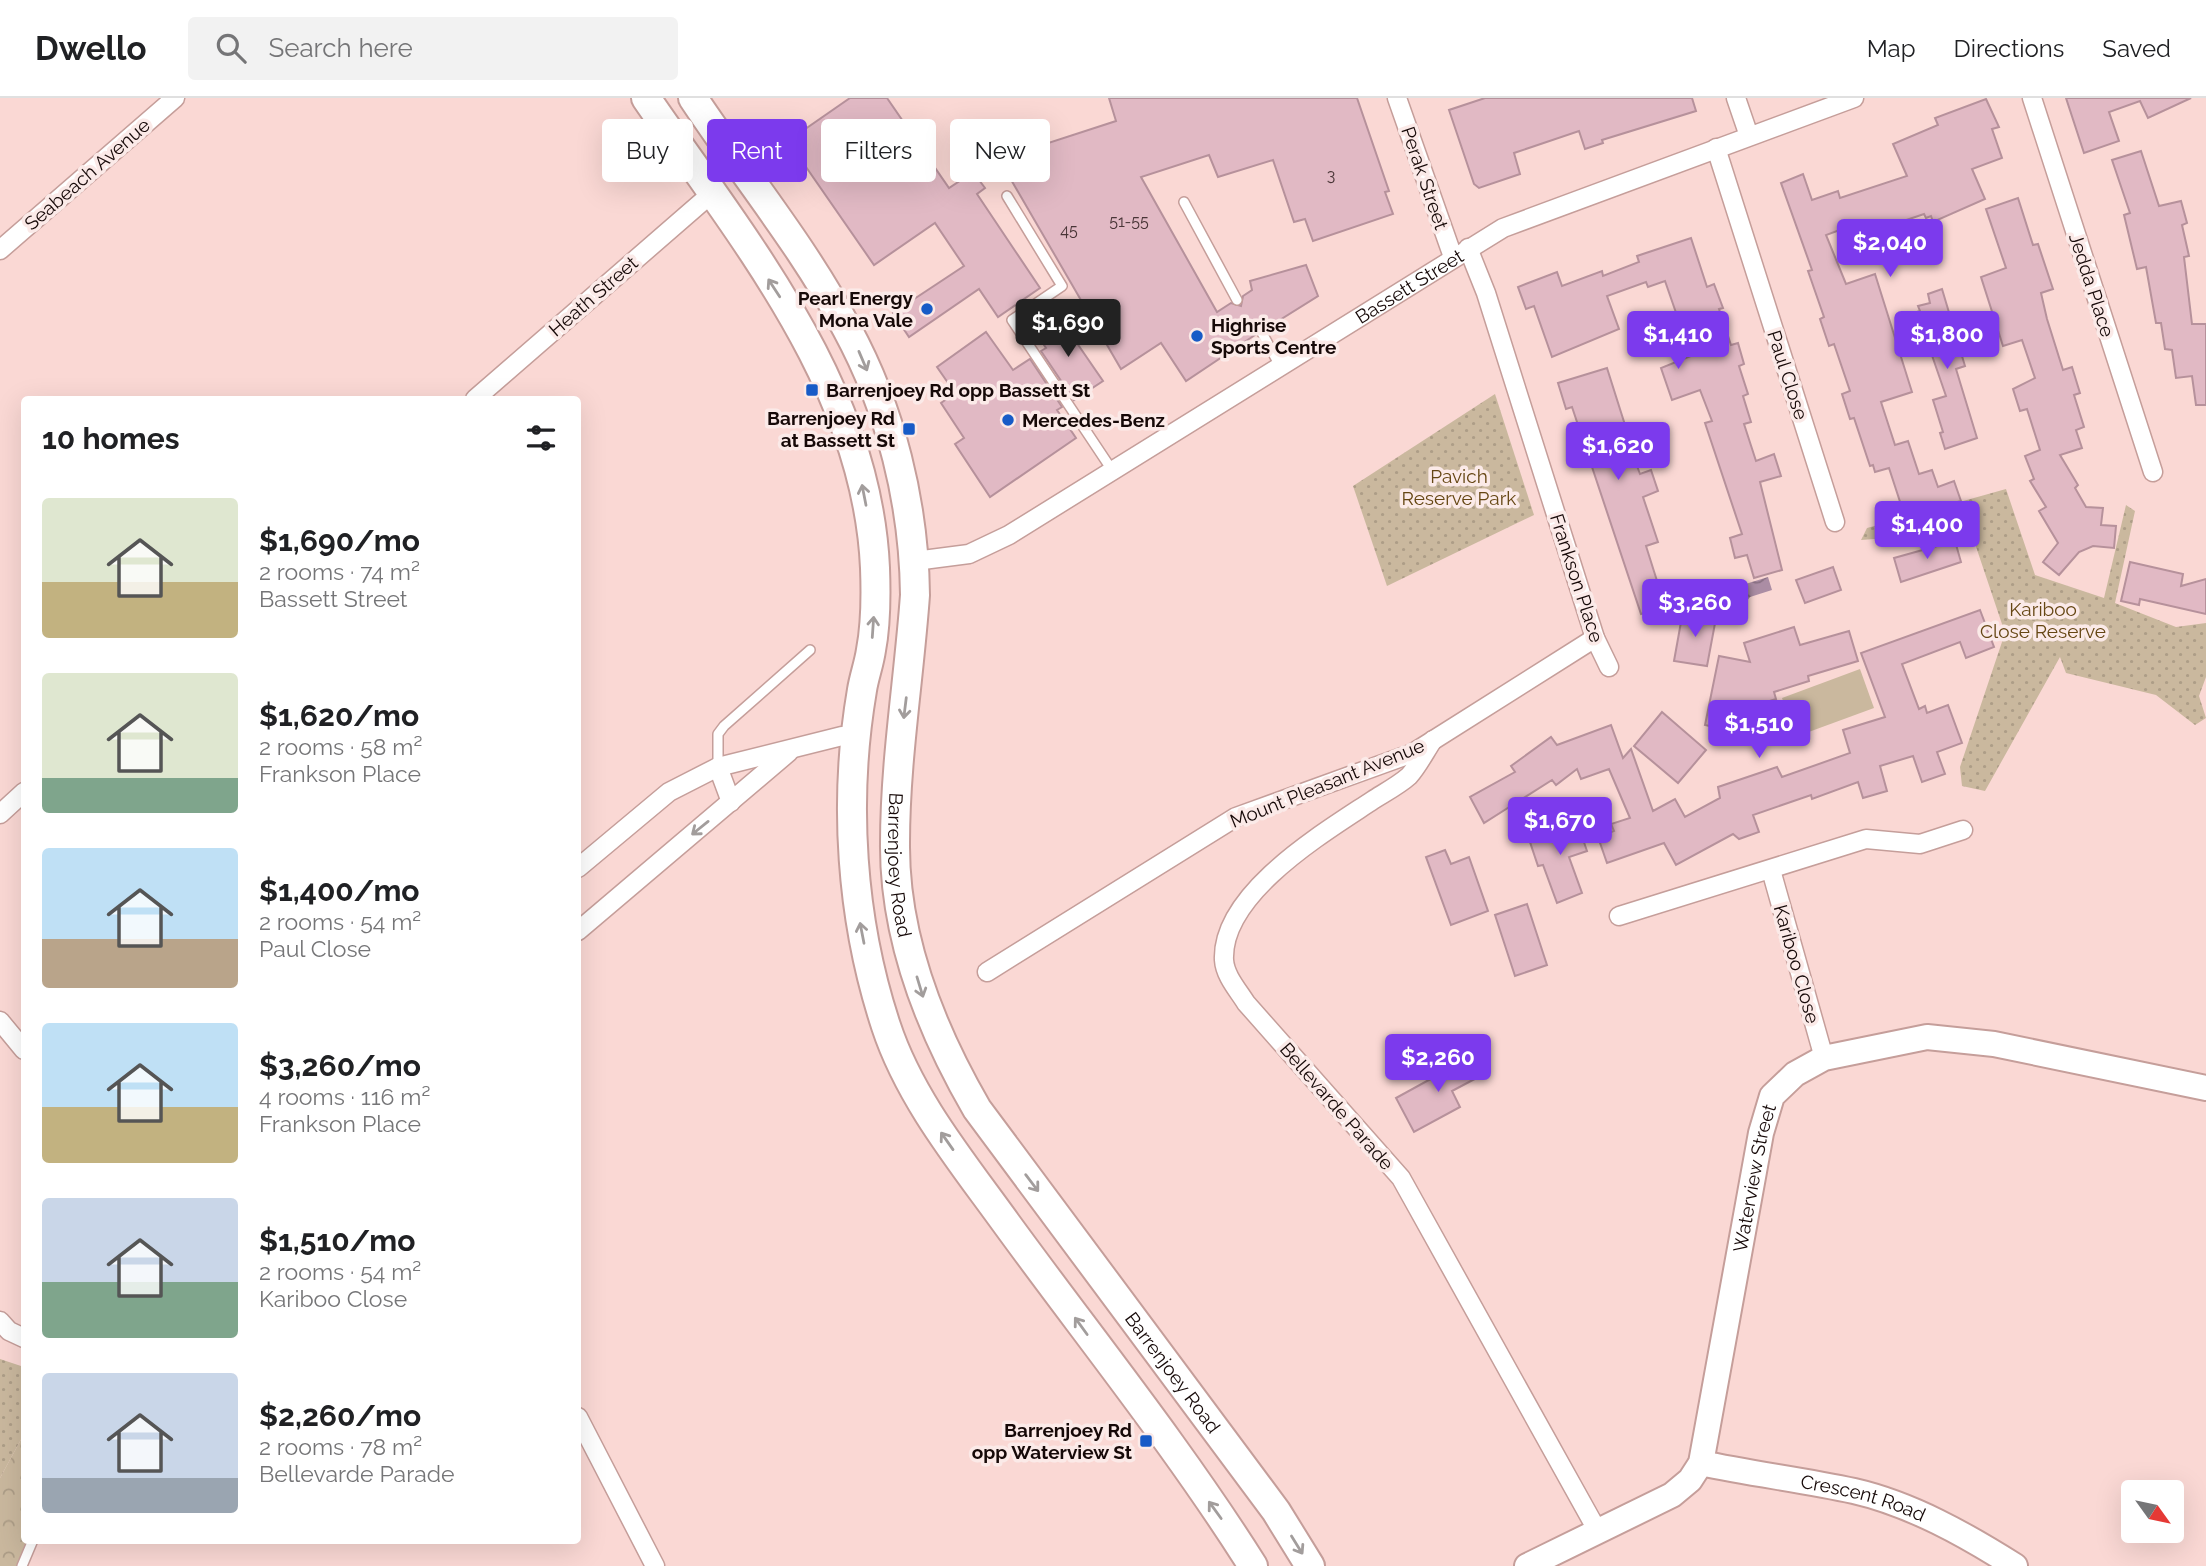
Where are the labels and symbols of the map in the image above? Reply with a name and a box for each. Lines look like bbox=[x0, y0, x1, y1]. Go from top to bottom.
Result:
street label: Seabeach Avenue bbox=[20, 114, 154, 234]
street label: Perak Street bbox=[1397, 124, 1453, 233]
house number: 3 bbox=[1327, 166, 1335, 185]
house number: 51-55 bbox=[1109, 212, 1149, 231]
pin: $2,040 bbox=[1833, 220, 1947, 279]
house number: 45 bbox=[1060, 221, 1078, 240]
street label: Jedda Place bbox=[2065, 230, 2119, 340]
street label: Bassett Street bbox=[1351, 244, 1468, 328]
street label: Heath Street bbox=[544, 251, 642, 340]
one-way arrow bbox=[767, 278, 781, 298]
place label: Pearl Energy Mona Vale bbox=[798, 287, 914, 331]
pin: $1,690 bbox=[1011, 300, 1125, 359]
marker: Pearl Energy Mona Vale bbox=[919, 301, 935, 317]
pin: $1,410 bbox=[1621, 312, 1735, 371]
pin: $1,800 bbox=[1890, 312, 2004, 371]
place label: Highrise Sports Centre bbox=[1211, 314, 1336, 358]
marker: Highrise Sports Centre bbox=[1189, 328, 1205, 344]
street label: Paul Close bbox=[1763, 328, 1813, 422]
one-way arrow bbox=[857, 350, 870, 371]
place label: Barrenjoey Rd opp Bassett St bbox=[826, 379, 1091, 401]
marker: Barrenjoey Rd opp Bassett St bbox=[804, 382, 820, 398]
place label: Barrenjoey Rd at Bassett St bbox=[767, 407, 896, 451]
place label: Mercedes-Benz bbox=[1022, 409, 1165, 431]
marker: Mercedes-Benz bbox=[1000, 412, 1016, 428]
marker: Barrenjoey Rd at Bassett St bbox=[901, 421, 917, 437]
pin: $1,620 bbox=[1561, 422, 1675, 482]
park label: Pavich Reserve Park bbox=[1402, 465, 1516, 509]
one-way arrow bbox=[857, 484, 871, 507]
pin: $1,400 bbox=[1870, 502, 1984, 561]
street label: Frankson Place bbox=[1546, 511, 1608, 645]
pin: $3,260 bbox=[1638, 580, 1752, 639]
park label: Kariboo Close Reserve bbox=[1980, 598, 2106, 642]
one-way arrow bbox=[867, 616, 880, 639]
one-way arrow bbox=[899, 696, 912, 719]
pin: $1,510 bbox=[1702, 700, 1816, 760]
street label: Mount Pleasant Avenue bbox=[1227, 734, 1427, 832]
street label: Barrenjoey Road bbox=[884, 792, 916, 939]
pin: $1,670 bbox=[1503, 798, 1617, 857]
one-way arrow bbox=[691, 820, 709, 835]
street label: Kariboo Close bbox=[1770, 902, 1824, 1026]
one-way arrow bbox=[854, 922, 868, 945]
one-way arrow bbox=[915, 976, 928, 998]
pin: $2,260 bbox=[1381, 1034, 1495, 1094]
street label: Bellevarde Parade bbox=[1276, 1038, 1398, 1174]
street label: Waterview Street bbox=[1729, 1101, 1780, 1254]
one-way arrow bbox=[940, 1132, 954, 1152]
one-way arrow bbox=[1025, 1173, 1040, 1192]
street label: Barrenjoey Road bbox=[1121, 1308, 1225, 1437]
one-way arrow bbox=[1073, 1317, 1088, 1336]
place label: Barrenjoey Rd opp Waterview St bbox=[972, 1419, 1133, 1463]
marker: Barrenjoey Rd opp Waterview St bbox=[1138, 1433, 1154, 1449]
street label: Crescent Road bbox=[1799, 1470, 1929, 1526]
north arrow bbox=[2121, 1480, 2184, 1544]
one-way arrow bbox=[1208, 1500, 1223, 1519]
one-way arrow bbox=[1290, 1534, 1304, 1554]

